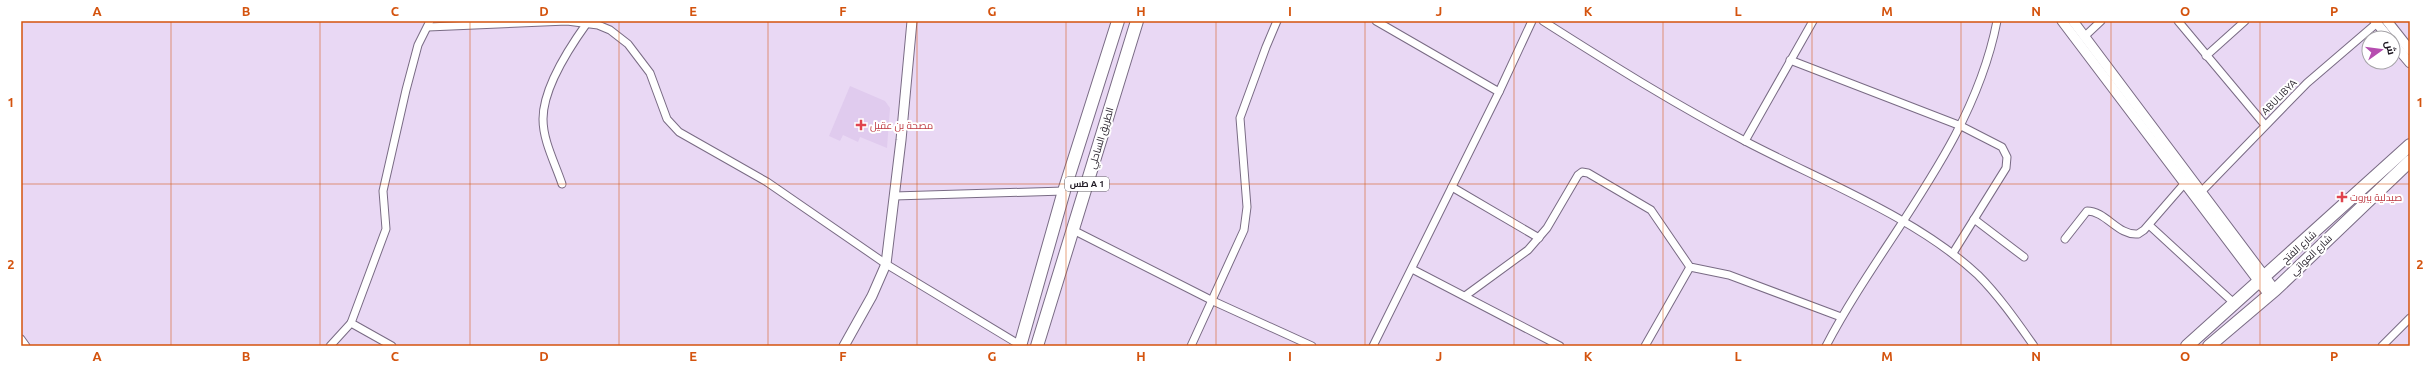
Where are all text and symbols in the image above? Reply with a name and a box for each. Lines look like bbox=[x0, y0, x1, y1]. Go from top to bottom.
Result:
text: A bbox=[92, 4, 102, 18]
text: B bbox=[242, 4, 251, 18]
text: C bbox=[391, 4, 400, 18]
text: D bbox=[539, 4, 549, 18]
text: E bbox=[689, 4, 697, 18]
text: F bbox=[839, 4, 847, 18]
text: G bbox=[988, 4, 997, 18]
text: H bbox=[1136, 4, 1146, 18]
text: I bbox=[1288, 4, 1292, 18]
text: J bbox=[1436, 4, 1442, 18]
text: K bbox=[1584, 4, 1593, 18]
text: L bbox=[1734, 4, 1742, 18]
text: M bbox=[1881, 4, 1893, 18]
text: N bbox=[2031, 4, 2041, 18]
text: O bbox=[2180, 4, 2190, 18]
text: P bbox=[2330, 4, 2338, 18]
north arrow bbox=[2361, 30, 2401, 70]
text: ش bbox=[2382, 39, 2398, 56]
street label: ABULIBYA bbox=[2259, 77, 2299, 117]
text: 1 bbox=[7, 95, 15, 109]
text: 1 bbox=[2416, 95, 2424, 109]
street label: الطريق الساحلي bbox=[1086, 106, 1117, 171]
marker: مصحة بن عقيل bbox=[855, 119, 867, 131]
place label: مصحة بن عقيل bbox=[870, 120, 933, 132]
road number: طس A 1 bbox=[1065, 177, 1109, 191]
marker: صيدلية بيروت bbox=[2337, 192, 2347, 202]
place label: صيدلية بيروت bbox=[2350, 192, 2402, 203]
street label: شارع الفتح bbox=[2279, 229, 2319, 266]
street label: شارع العواتي bbox=[2288, 232, 2335, 279]
text: 2 bbox=[7, 257, 15, 271]
text: 2 bbox=[2416, 257, 2424, 271]
text: A bbox=[92, 349, 102, 363]
text: B bbox=[242, 349, 251, 363]
text: C bbox=[391, 349, 400, 363]
text: D bbox=[539, 349, 549, 363]
text: E bbox=[689, 349, 697, 363]
text: F bbox=[839, 349, 847, 363]
text: G bbox=[988, 349, 997, 363]
text: H bbox=[1136, 349, 1146, 363]
text: I bbox=[1288, 349, 1292, 363]
text: J bbox=[1436, 349, 1442, 363]
text: K bbox=[1584, 349, 1593, 363]
text: L bbox=[1734, 349, 1742, 363]
text: M bbox=[1881, 349, 1893, 363]
text: N bbox=[2031, 349, 2041, 363]
text: O bbox=[2180, 349, 2190, 363]
text: P bbox=[2330, 349, 2338, 363]

